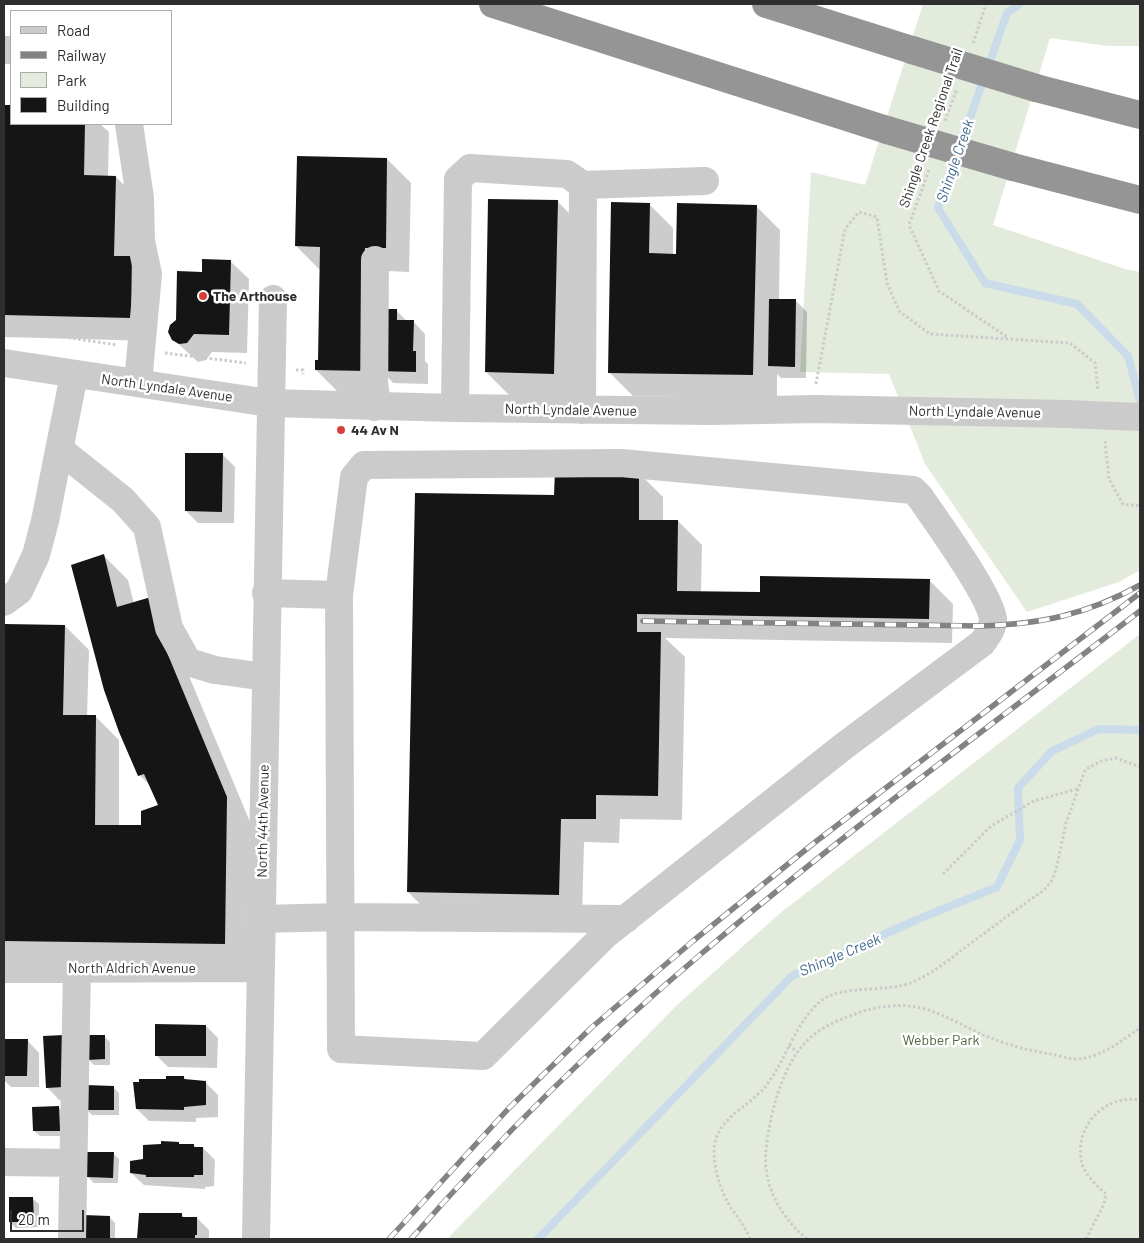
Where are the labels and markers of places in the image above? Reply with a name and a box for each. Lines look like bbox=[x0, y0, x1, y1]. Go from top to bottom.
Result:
place label: The Arthouse bbox=[213, 288, 297, 304]
marker: The Arthouse bbox=[197, 290, 209, 302]
place label: 44 Av N bbox=[351, 422, 399, 438]
marker: 44 Av N bbox=[335, 424, 347, 436]

